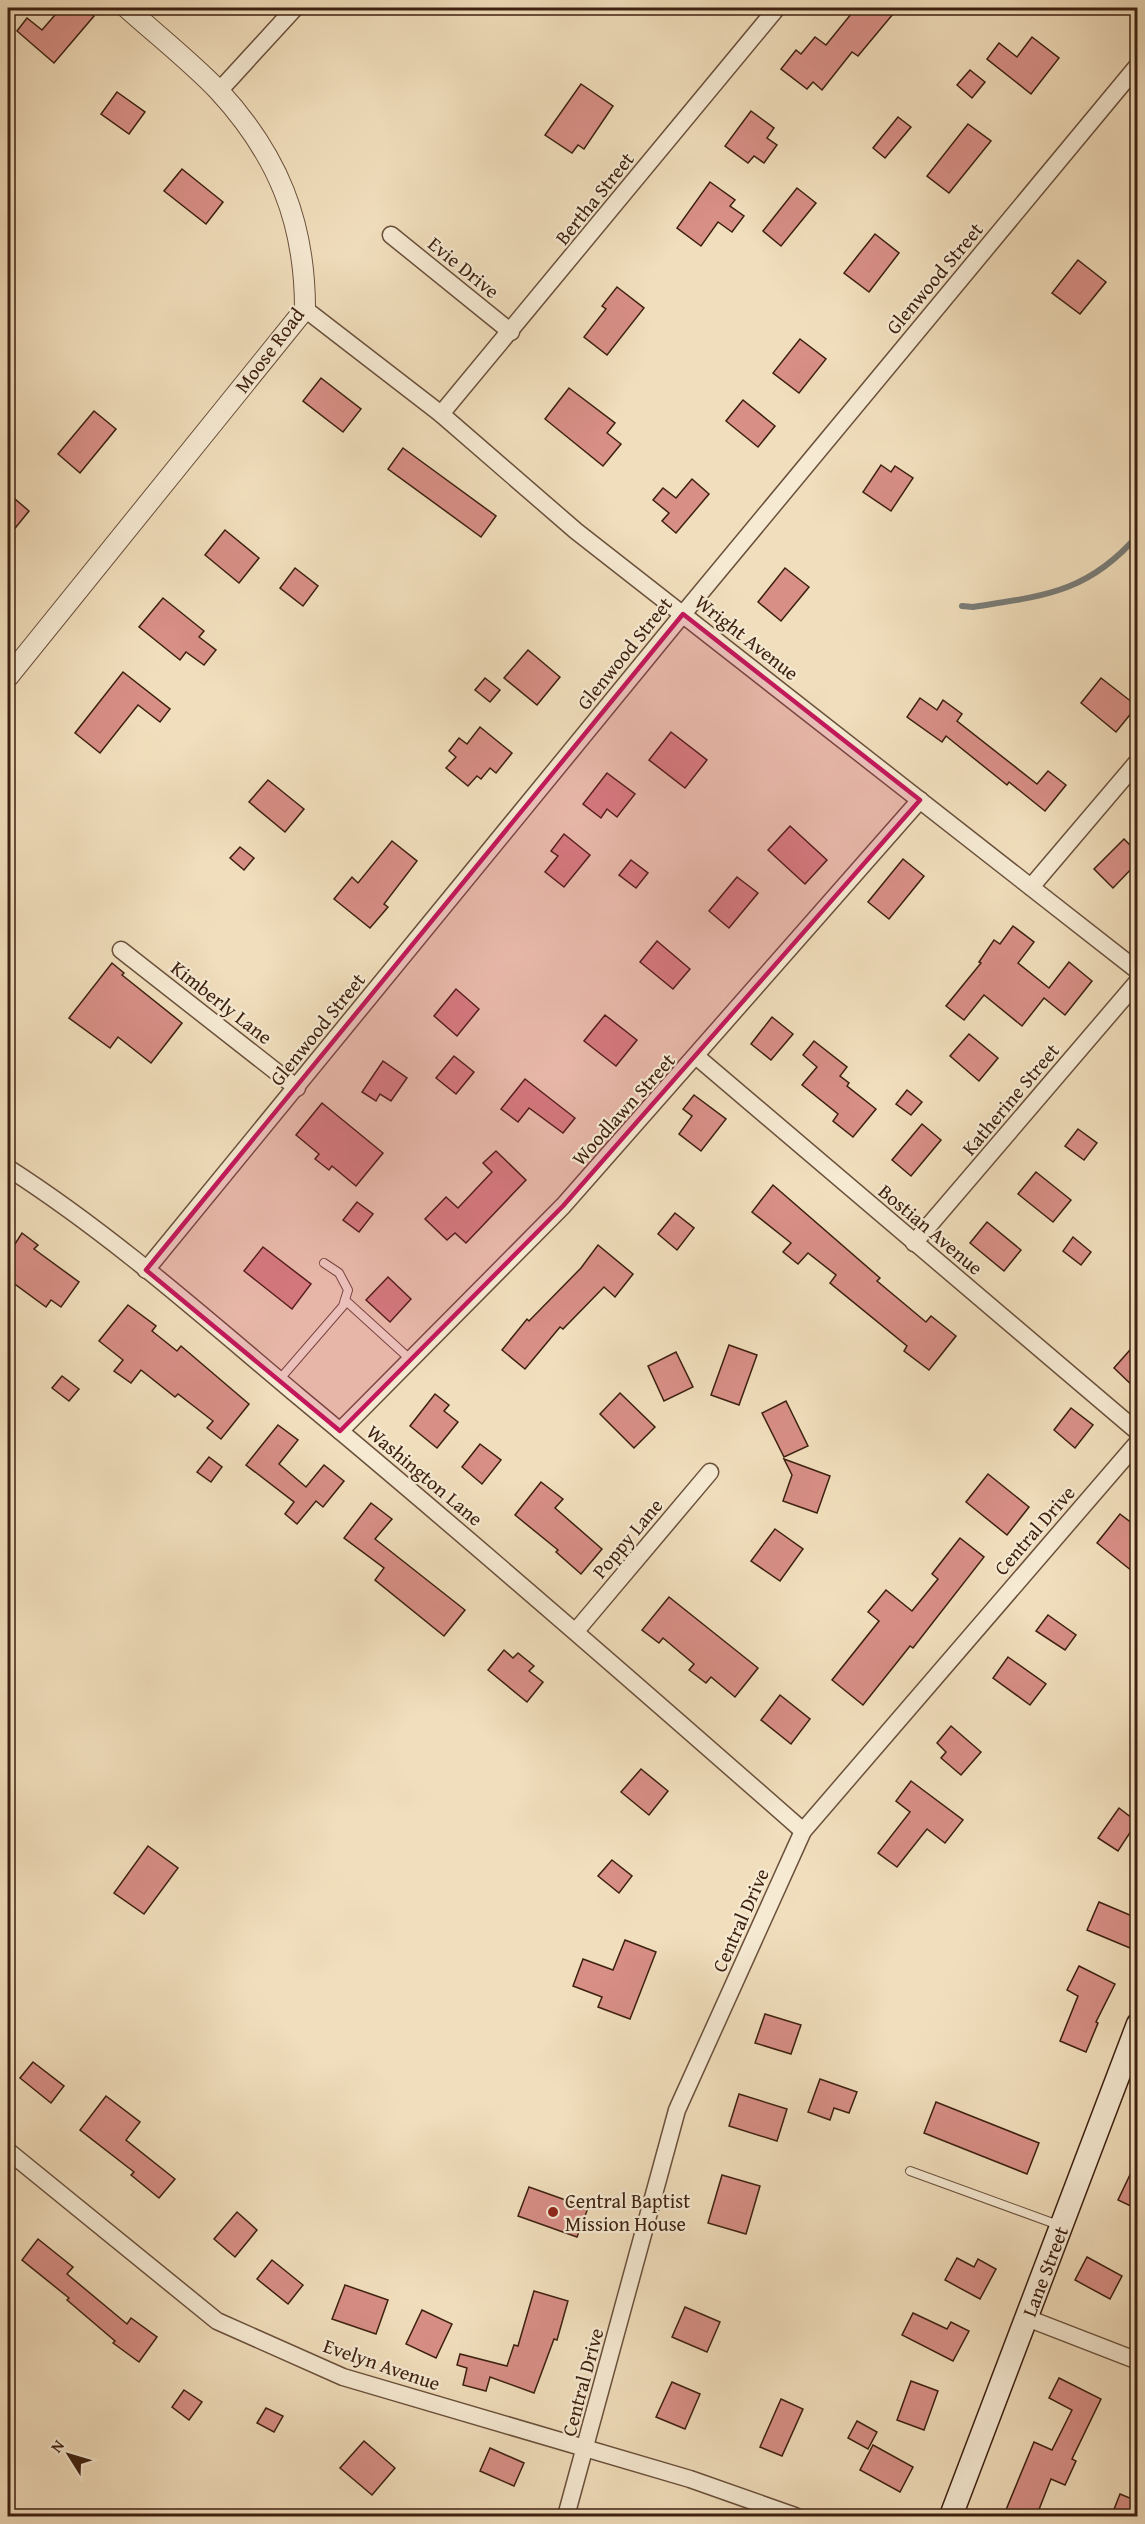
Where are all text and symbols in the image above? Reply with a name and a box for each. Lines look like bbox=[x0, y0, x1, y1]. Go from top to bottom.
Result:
street label: Bertha Street bbox=[548, 145, 640, 251]
street label: Glenwood Street bbox=[879, 216, 989, 340]
street label: Evie Drive bbox=[422, 229, 506, 305]
street label: Moose Road bbox=[227, 301, 311, 399]
street label: Wright Avenue bbox=[689, 587, 805, 687]
street label: Glenwood Street bbox=[569, 590, 679, 716]
street label: Kimberly Lane bbox=[165, 953, 279, 1051]
street label: Glenwood Street bbox=[262, 966, 372, 1092]
street label: Katherine Street bbox=[954, 1037, 1066, 1161]
street label: Woodlawn Street bbox=[565, 1046, 681, 1172]
street label: Bostian Avenue bbox=[872, 1177, 990, 1281]
street label: Washington Lane bbox=[360, 1417, 490, 1533]
street label: Central Drive bbox=[987, 1479, 1081, 1581]
street label: Poppy Lane bbox=[585, 1492, 669, 1584]
street label: Central Drive bbox=[704, 1863, 776, 1977]
place label: Central Baptist Mission House bbox=[565, 2186, 690, 2238]
marker: Central Baptist Mission House bbox=[546, 2205, 560, 2219]
street label: Lane Street bbox=[1014, 2222, 1074, 2321]
street label: Central Drive bbox=[554, 2325, 610, 2439]
street label: Evelyn Avenue bbox=[320, 2330, 444, 2398]
north arrow bbox=[39, 2425, 99, 2485]
text: N bbox=[44, 2434, 70, 2457]

